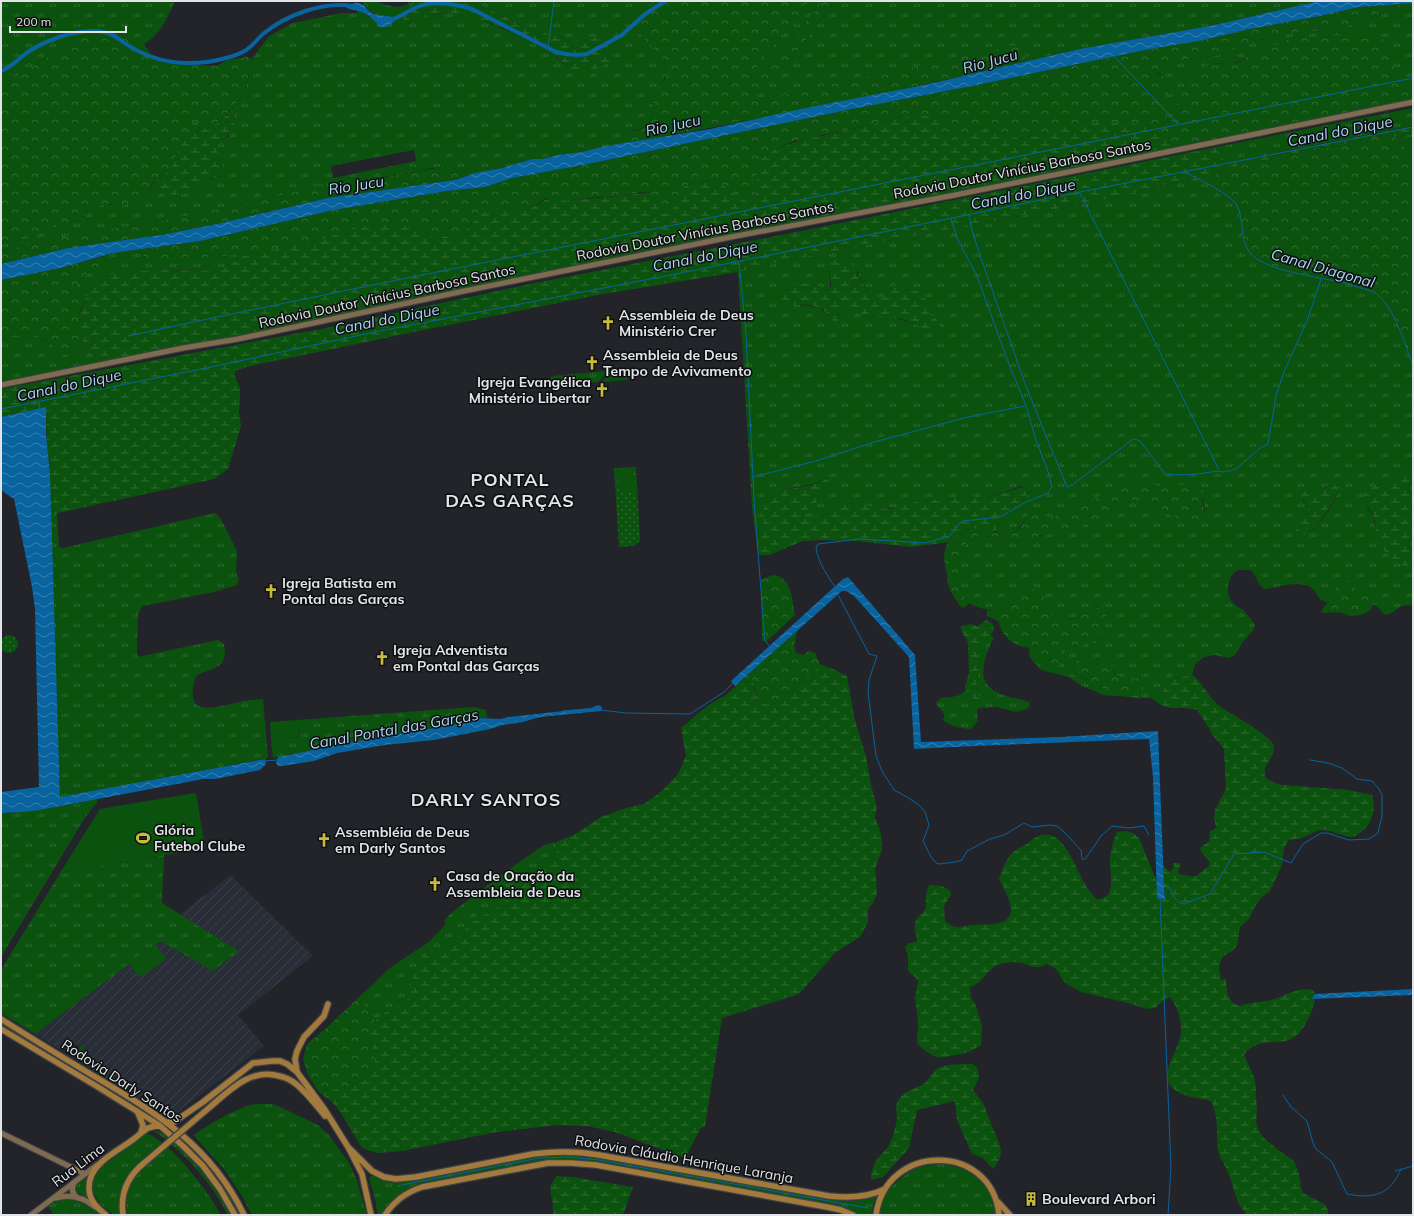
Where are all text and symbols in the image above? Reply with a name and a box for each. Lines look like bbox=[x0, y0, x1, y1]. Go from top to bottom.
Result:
scale bar bbox=[10, 8, 126, 34]
text: 200 m bbox=[16, 14, 51, 29]
water label: Rio Jucu bbox=[960, 44, 1020, 77]
water label: Rio Jucu bbox=[644, 110, 703, 140]
water label: Canal do Dique bbox=[1286, 112, 1394, 150]
street label: Rodovia Doutor Vinícius Barbosa Santos bbox=[892, 135, 1152, 203]
water label: Rio Jucu bbox=[327, 171, 386, 199]
water label: Canal do Dique bbox=[969, 175, 1077, 213]
street label: Rodovia Doutor Vinícius Barbosa Santos bbox=[575, 197, 835, 265]
water label: Canal do Dique bbox=[651, 237, 759, 275]
water label: Canal Diagonal bbox=[1269, 244, 1377, 292]
street label: Rodovia Doutor Vinícius Barbosa Santos bbox=[257, 260, 517, 332]
water label: Canal do Dique bbox=[333, 300, 441, 338]
place label: Assembleia de Deus Ministério Crer bbox=[619, 306, 754, 340]
church icon: Assembleia de Deus Ministério Crer bbox=[600, 315, 616, 331]
place label: Assembleia de Deus Tempo de Avivamento bbox=[603, 346, 752, 380]
church icon: Assembleia de Deus Tempo de Avivamento bbox=[584, 355, 600, 371]
water label: Canal do Dique bbox=[15, 365, 123, 405]
place label: Igreja Evangélica Ministério Libertar bbox=[469, 373, 591, 407]
church icon: Igreja Evangélica Ministério Libertar bbox=[594, 382, 610, 398]
district label: PONTAL DAS GARÇAS bbox=[445, 468, 575, 512]
place label: Igreja Batista em Pontal das Garças bbox=[282, 574, 405, 608]
church icon: Igreja Batista em Pontal das Garças bbox=[263, 583, 279, 599]
place label: Igreja Adventista em Pontal das Garças bbox=[393, 641, 540, 675]
church icon: Igreja Adventista em Pontal das Garças bbox=[374, 650, 390, 666]
water label: Canal Pontal das Garças bbox=[308, 705, 480, 753]
district label: DARLY SANTOS bbox=[411, 788, 561, 811]
place label: Glória Futebol Clube bbox=[154, 821, 246, 855]
place label: Assembléia de Deus em Darly Santos bbox=[335, 823, 470, 857]
sports icon: Glória Futebol Clube bbox=[135, 830, 151, 846]
church icon: Assembléia de Deus em Darly Santos bbox=[316, 832, 332, 848]
place label: Casa de Oração da Assembleia de Deus bbox=[446, 867, 581, 901]
church icon: Casa de Oração da Assembleia de Deus bbox=[427, 876, 443, 892]
street label: Rodovia Darly Santos bbox=[58, 1035, 186, 1127]
street label: Rodovia Cláudio Henrique Laranja bbox=[573, 1131, 795, 1187]
street label: Rua Lima bbox=[48, 1139, 108, 1191]
place label: Boulevard Arbori bbox=[1042, 1190, 1156, 1208]
building icon: Boulevard Arbori bbox=[1023, 1191, 1039, 1207]

